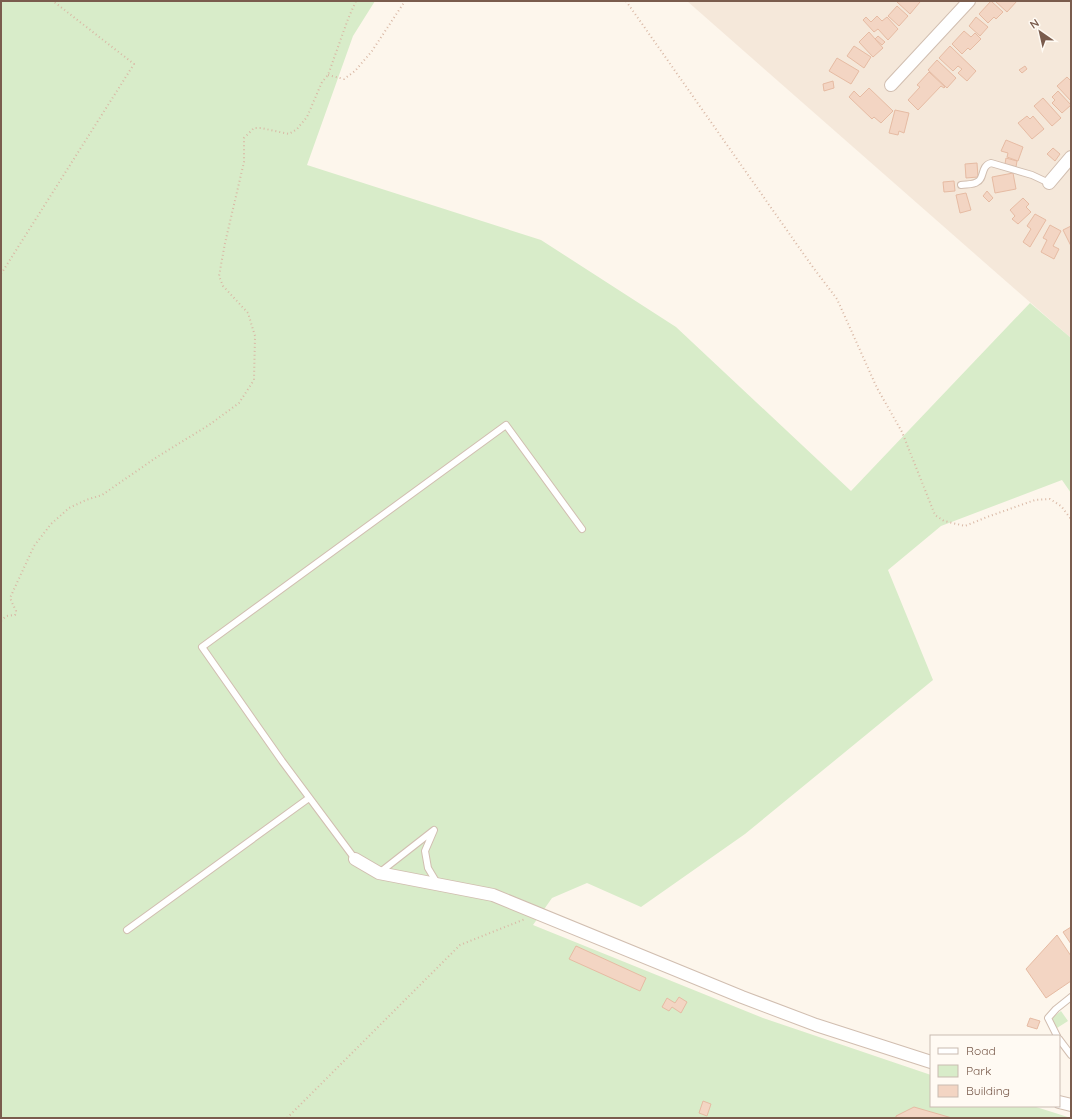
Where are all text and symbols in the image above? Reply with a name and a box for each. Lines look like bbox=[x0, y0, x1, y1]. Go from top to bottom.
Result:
north arrow bbox=[1020, 12, 1060, 52]
text: N bbox=[1027, 16, 1042, 32]
legend bbox=[930, 1035, 1060, 1107]
text: Road bbox=[966, 1043, 996, 1058]
text: Park bbox=[966, 1063, 991, 1078]
text: Building bbox=[966, 1083, 1010, 1098]

